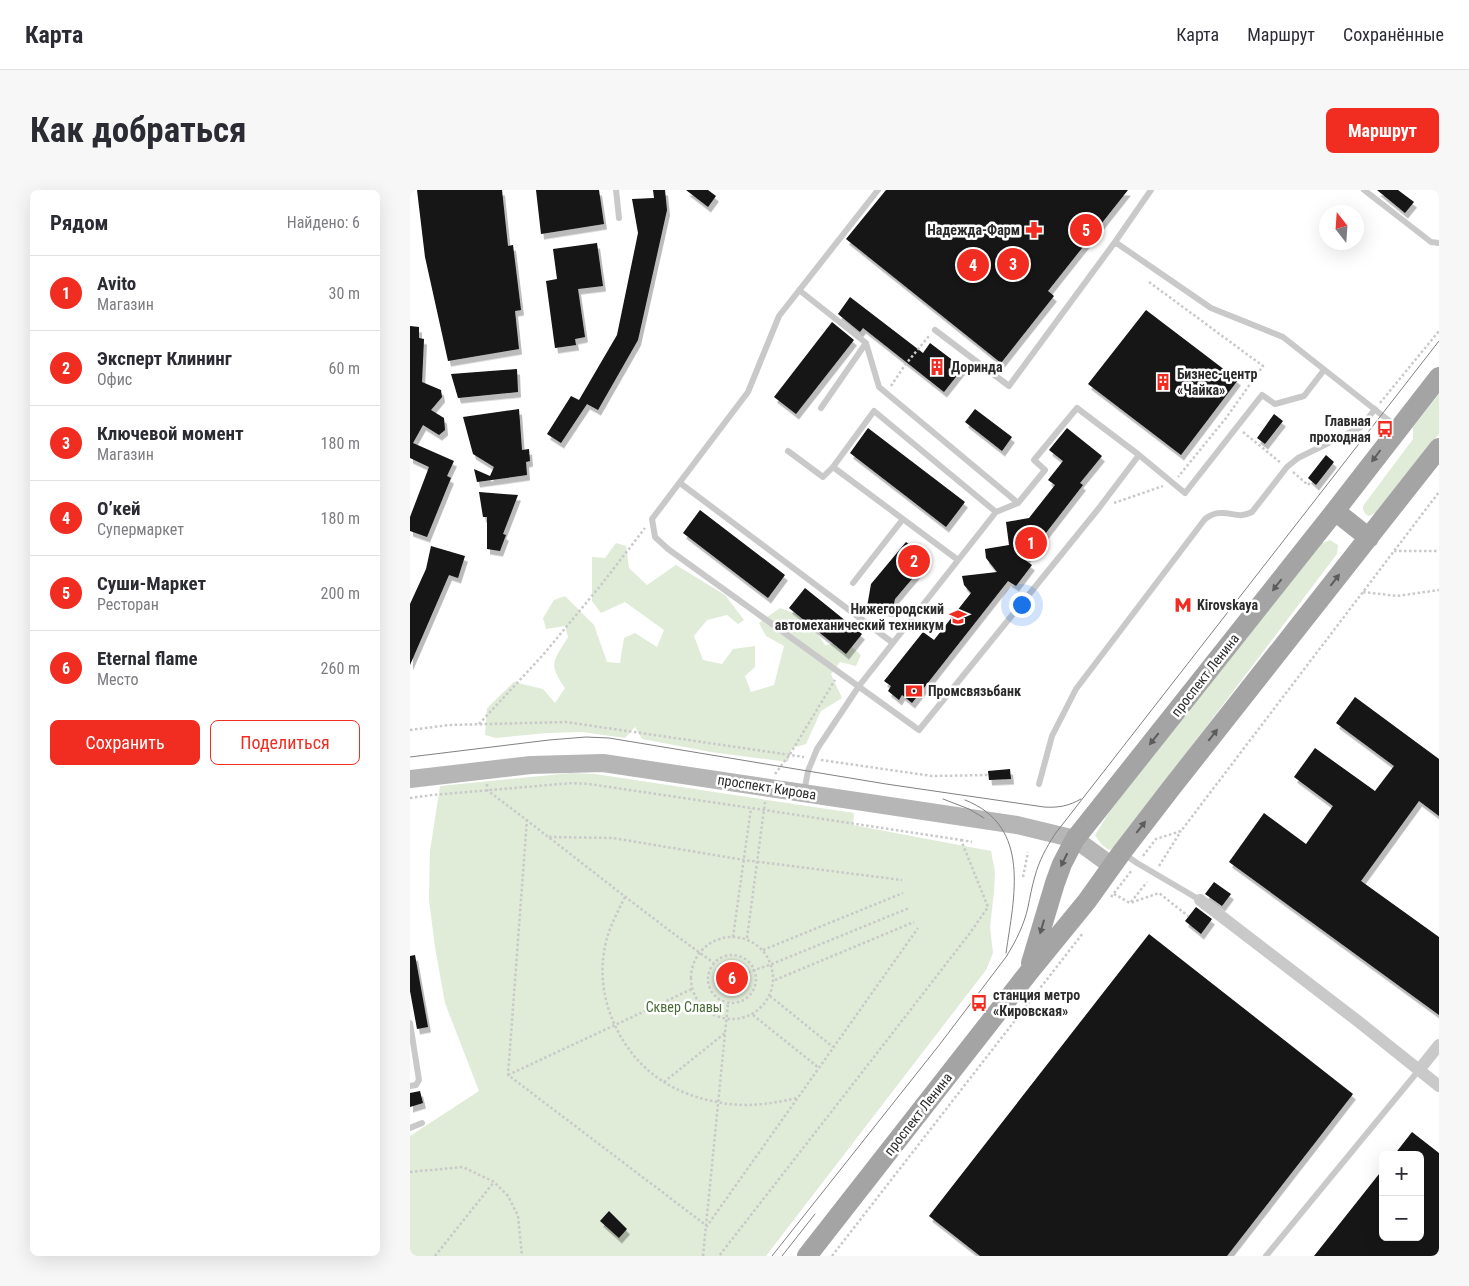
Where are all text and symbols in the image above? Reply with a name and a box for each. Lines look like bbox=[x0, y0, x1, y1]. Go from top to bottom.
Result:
text: Карта bbox=[25, 21, 83, 49]
text: Карта bbox=[1176, 24, 1219, 45]
text: Маршрут bbox=[1247, 24, 1315, 45]
text: Сохранённые bbox=[1343, 24, 1444, 45]
button: Маршрут bbox=[1326, 108, 1439, 153]
text: Как добраться bbox=[30, 110, 246, 151]
north arrow bbox=[1319, 205, 1364, 250]
text: Рядом bbox=[50, 211, 109, 235]
pin: 5 bbox=[1070, 211, 1102, 249]
text: Найдено: 6 bbox=[287, 213, 360, 232]
pharmacy icon: Надежда-Фарм bbox=[1024, 220, 1044, 240]
place label: Надежда-Фарм bbox=[927, 222, 1020, 238]
pin: 3 bbox=[997, 245, 1029, 283]
pin: 4 bbox=[957, 246, 989, 284]
text: Avito bbox=[97, 272, 136, 295]
text: 1 bbox=[62, 284, 70, 303]
text: 30 m bbox=[328, 284, 360, 303]
text: Магазин bbox=[97, 295, 154, 314]
text: Эксперт Клининг bbox=[97, 347, 232, 370]
building icon: Доринда bbox=[927, 357, 947, 377]
text: 2 bbox=[62, 359, 70, 378]
text: 60 m bbox=[328, 359, 360, 378]
place label: Доринда bbox=[951, 359, 1003, 375]
place label: Бизнес-центр «Чайка» bbox=[1177, 366, 1257, 398]
text: Офис bbox=[97, 370, 132, 389]
building icon: Бизнес-центр «Чайка» bbox=[1153, 372, 1173, 392]
place label: Главная проходная bbox=[1309, 413, 1371, 445]
bus stop icon: Главная проходная bbox=[1375, 419, 1395, 439]
text: Ключевой момент bbox=[97, 422, 244, 445]
text: 3 bbox=[62, 434, 70, 453]
text: 180 m bbox=[321, 434, 360, 453]
text: Магазин bbox=[97, 445, 154, 464]
one-way arrow bbox=[1371, 449, 1382, 462]
text: О’кей bbox=[97, 497, 141, 520]
text: 4 bbox=[62, 509, 70, 528]
text: 180 m bbox=[321, 509, 360, 528]
text: Супермаркет bbox=[97, 520, 184, 539]
pin: 1 bbox=[1015, 524, 1047, 562]
pin: 2 bbox=[898, 542, 930, 580]
text: Суши-Маркет bbox=[97, 572, 206, 595]
one-way arrow bbox=[1330, 574, 1341, 587]
one-way arrow bbox=[1271, 578, 1282, 591]
text: 5 bbox=[62, 584, 70, 603]
text: 200 m bbox=[321, 584, 360, 603]
your location bbox=[1009, 592, 1035, 618]
text: Ресторан bbox=[97, 595, 159, 614]
metro station icon: Kirovskaya bbox=[1173, 595, 1193, 615]
place label: Kirovskaya bbox=[1197, 597, 1258, 613]
place label: Нижегородский автомеханический техникум bbox=[775, 601, 944, 633]
school or university icon: Нижегородский автомеханический техникум bbox=[948, 607, 968, 627]
street label: проспект Ленина bbox=[1168, 631, 1242, 719]
text: Eternal flame bbox=[97, 647, 198, 670]
text: 6 bbox=[62, 659, 70, 678]
text: 260 m bbox=[321, 659, 360, 678]
text: Место bbox=[97, 670, 138, 689]
bank icon: Промсвязьбанк bbox=[904, 681, 924, 701]
place label: Промсвязьбанк bbox=[928, 683, 1021, 699]
button: Сохранить bbox=[50, 720, 200, 765]
button: Поделиться bbox=[210, 720, 360, 765]
one-way arrow bbox=[1208, 729, 1219, 742]
one-way arrow bbox=[1149, 733, 1159, 746]
street label: проспект Кирова bbox=[717, 771, 817, 803]
one-way arrow bbox=[1136, 821, 1147, 834]
one-way arrow bbox=[1060, 853, 1068, 868]
one-way arrow bbox=[1037, 920, 1045, 935]
pin: 6 bbox=[716, 959, 748, 997]
place label: станция метро «Кировская» bbox=[993, 987, 1080, 1019]
bus stop icon: станция метро «Кировская» bbox=[969, 993, 989, 1013]
park label: Сквер Славы bbox=[646, 999, 722, 1015]
street label: проспект Ленина bbox=[881, 1070, 955, 1158]
map controls bbox=[1379, 1151, 1424, 1241]
button: + bbox=[1379, 1151, 1424, 1196]
button: − bbox=[1379, 1196, 1424, 1241]

